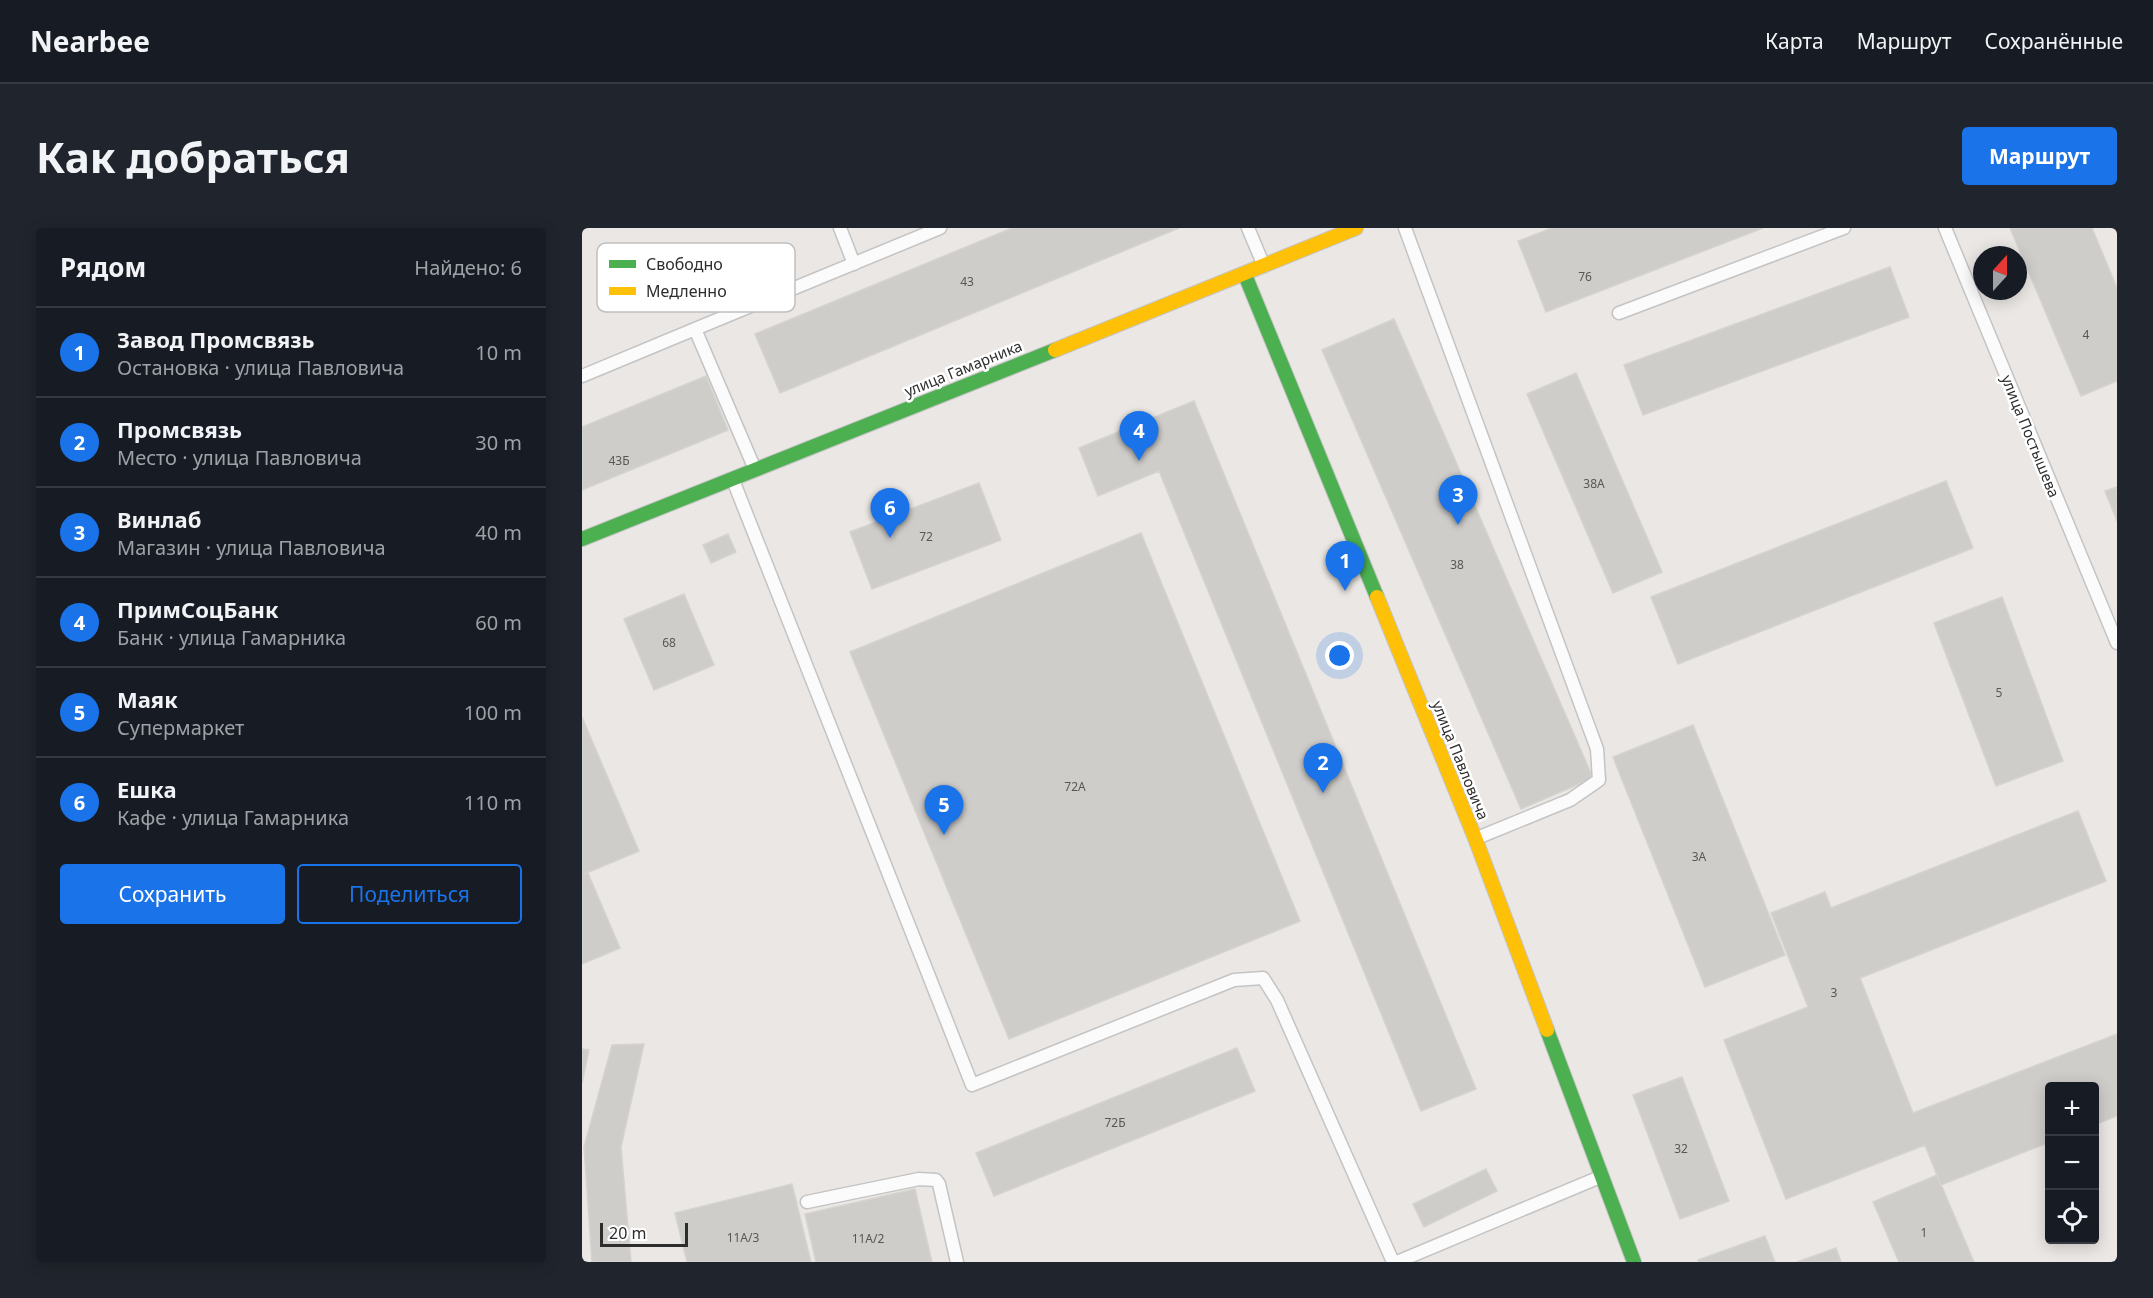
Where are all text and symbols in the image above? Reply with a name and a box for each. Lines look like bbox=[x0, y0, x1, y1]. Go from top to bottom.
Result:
text: Nearbee bbox=[30, 22, 150, 60]
text: Карта bbox=[1765, 27, 1824, 55]
text: Маршрут bbox=[1857, 27, 1952, 55]
text: Сохранённые bbox=[1985, 27, 2123, 55]
button: Маршрут bbox=[1962, 127, 2117, 185]
text: Как добраться bbox=[36, 128, 350, 185]
legend bbox=[597, 243, 795, 312]
north arrow bbox=[1973, 246, 2027, 300]
text: Рядом bbox=[60, 249, 146, 285]
text: Свободно bbox=[646, 253, 723, 275]
text: Найдено: 6 bbox=[414, 254, 522, 281]
house number: 76 bbox=[1578, 268, 1592, 285]
house number: 43 bbox=[960, 273, 974, 290]
text: Медленно bbox=[646, 280, 727, 302]
text: Завод Промсвязь bbox=[117, 324, 315, 354]
house number: 4 bbox=[2083, 326, 2090, 343]
street label: улица Гамарника bbox=[901, 335, 1025, 401]
text: 1 bbox=[74, 339, 85, 366]
text: 10 m bbox=[475, 339, 522, 366]
text: Остановка · улица Павловича bbox=[117, 354, 404, 381]
street label: улица Постышева bbox=[1997, 372, 2065, 500]
pin: 4 bbox=[1120, 412, 1158, 461]
text: Промсвязь bbox=[117, 414, 242, 444]
text: 2 bbox=[74, 429, 85, 456]
text: 30 m bbox=[475, 429, 522, 456]
text: Место · улица Павловича bbox=[117, 444, 362, 471]
house number: 43Б bbox=[608, 452, 630, 469]
house number: 38А bbox=[1583, 475, 1605, 492]
pin: 3 bbox=[1438, 476, 1478, 525]
pin: 6 bbox=[870, 488, 910, 538]
text: Винлаб bbox=[117, 504, 201, 534]
text: 3 bbox=[74, 519, 85, 546]
text: 40 m bbox=[475, 519, 522, 546]
house number: 72 bbox=[919, 528, 933, 545]
text: Магазин · улица Павловича bbox=[117, 534, 386, 561]
pin: 1 bbox=[1326, 542, 1365, 591]
house number: 38 bbox=[1450, 556, 1464, 573]
text: ПримСоцБанк bbox=[117, 594, 279, 624]
text: 4 bbox=[74, 609, 85, 636]
text: 60 m bbox=[475, 609, 522, 636]
text: Банк · улица Гамарника bbox=[117, 624, 346, 651]
house number: 68 bbox=[662, 634, 676, 651]
your location bbox=[1325, 641, 1354, 670]
text: Маяк bbox=[117, 684, 178, 714]
house number: 5 bbox=[1996, 684, 2003, 701]
street label: улица Павловича bbox=[1428, 697, 1494, 823]
text: 5 bbox=[74, 699, 85, 726]
text: 100 m bbox=[464, 699, 522, 726]
text: Супермаркет bbox=[117, 714, 244, 741]
pin: 2 bbox=[1304, 744, 1342, 793]
text: Ешка bbox=[117, 774, 177, 804]
house number: 72А bbox=[1064, 778, 1086, 795]
pin: 5 bbox=[924, 786, 964, 835]
text: 6 bbox=[74, 789, 85, 816]
text: 110 m bbox=[464, 789, 522, 816]
text: Кафе · улица Гамарника bbox=[117, 804, 349, 831]
house number: 3А bbox=[1692, 848, 1707, 865]
button: Сохранить bbox=[60, 864, 285, 924]
button: Поделиться bbox=[297, 864, 522, 924]
house number: 3 bbox=[1831, 984, 1838, 1001]
map controls bbox=[2045, 1082, 2099, 1244]
button: + bbox=[2045, 1082, 2099, 1136]
house number: 72Б bbox=[1104, 1114, 1126, 1131]
button: − bbox=[2045, 1136, 2099, 1190]
house number: 32 bbox=[1674, 1140, 1688, 1157]
button: locate bbox=[2045, 1190, 2099, 1244]
scale bar bbox=[600, 1220, 688, 1248]
text: 20 m bbox=[609, 1222, 646, 1244]
house number: 1 bbox=[1921, 1224, 1927, 1241]
house number: 11А/3 bbox=[727, 1229, 759, 1246]
house number: 11А/2 bbox=[852, 1230, 884, 1247]

